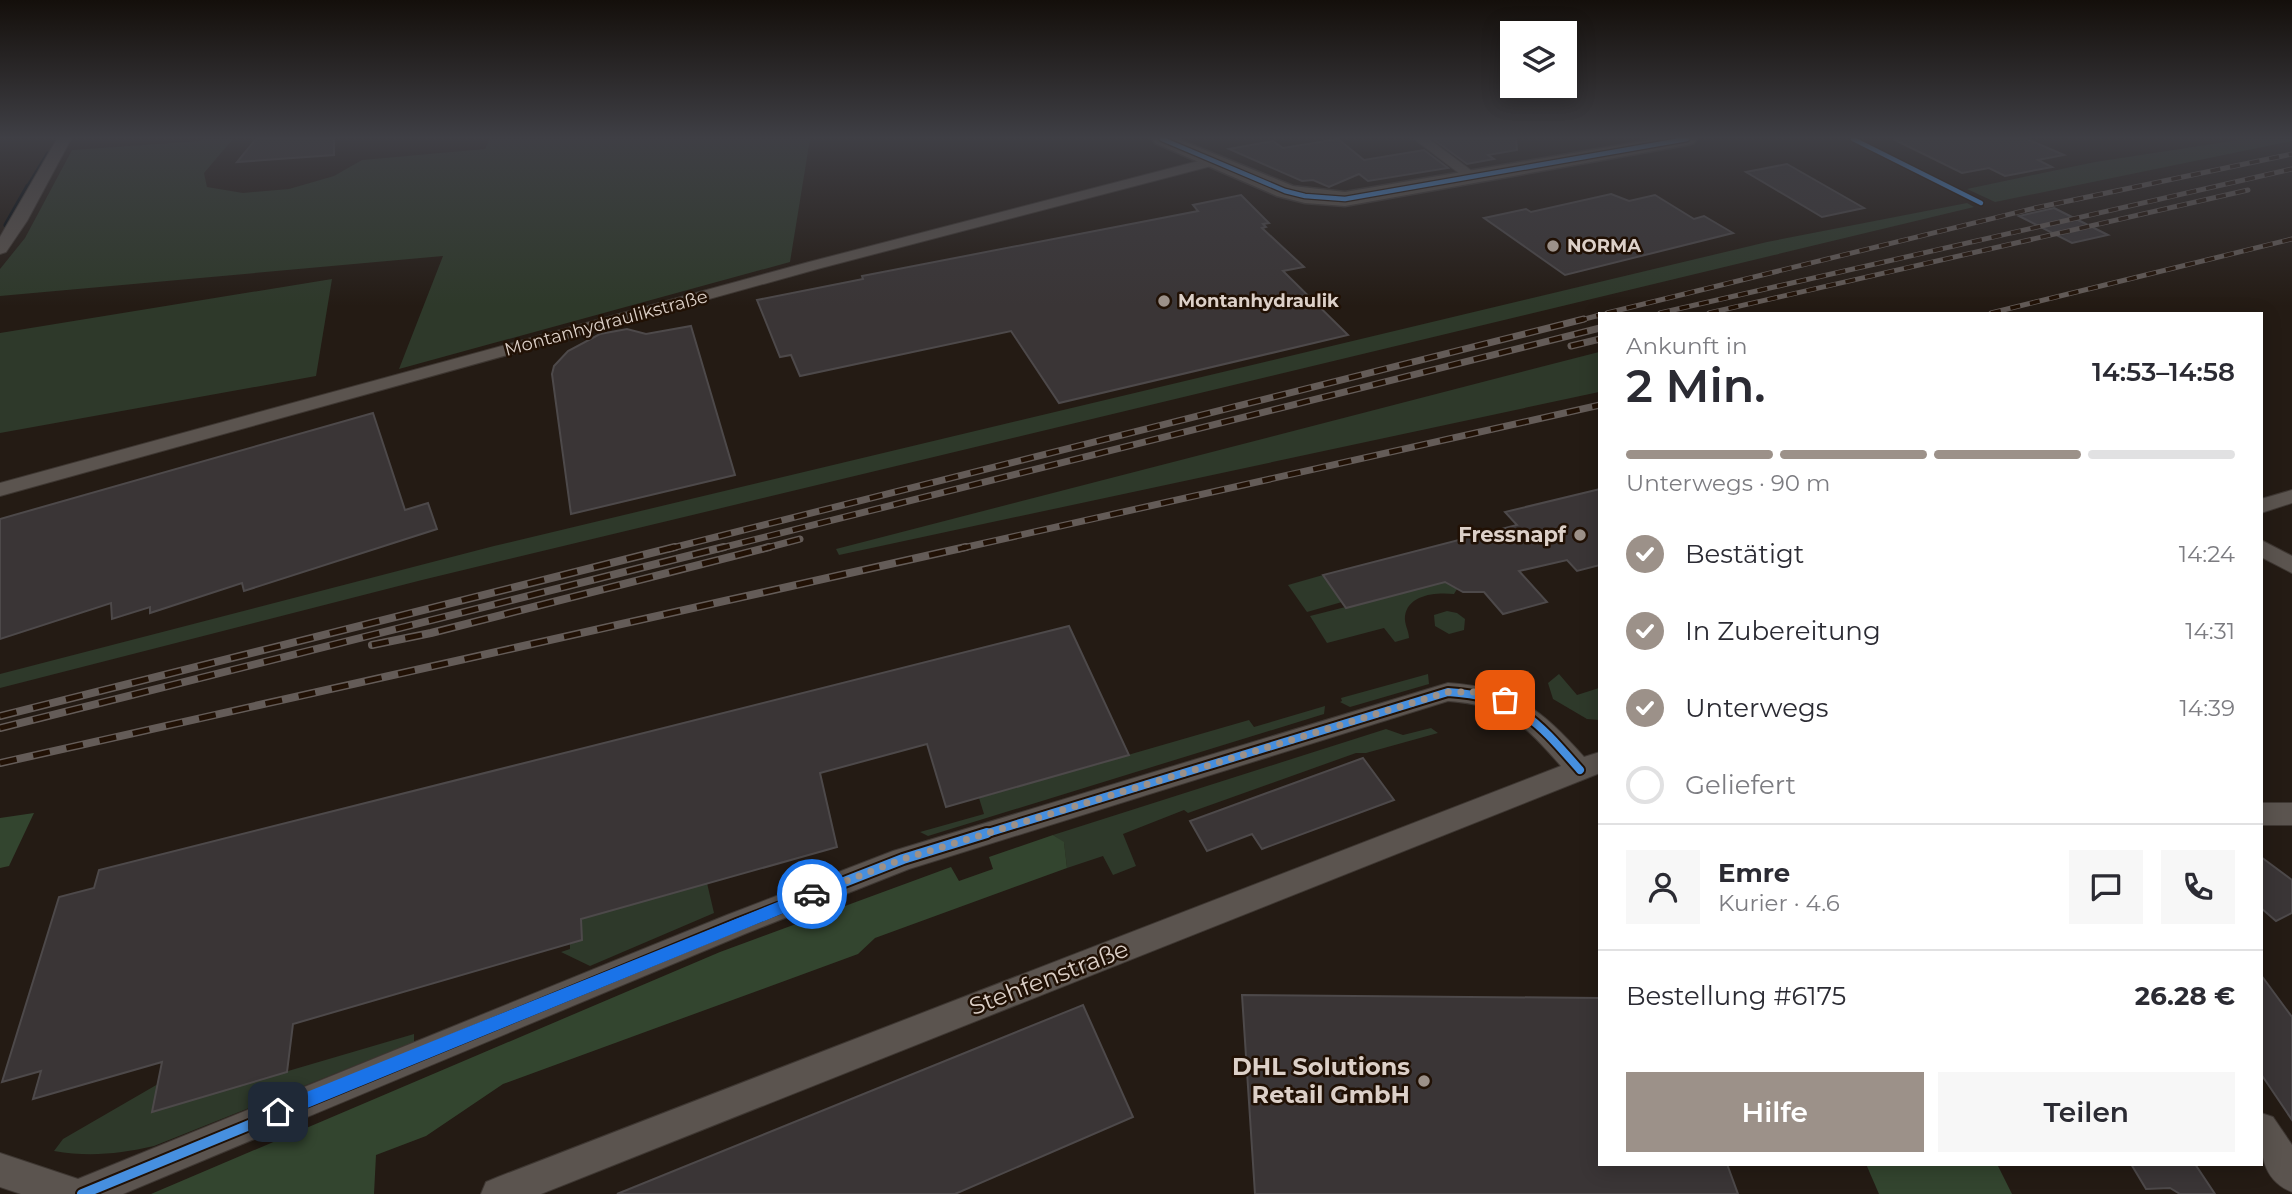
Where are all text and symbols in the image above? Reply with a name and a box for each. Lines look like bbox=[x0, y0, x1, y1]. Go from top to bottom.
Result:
map controls bbox=[1500, 21, 1577, 98]
button: layers bbox=[1500, 21, 1577, 98]
place label: NORMA bbox=[1567, 235, 1641, 257]
marker: NORMA bbox=[1545, 238, 1561, 254]
street label: Montanhydraulikstraße bbox=[502, 285, 710, 361]
place label: Montanhydraulik bbox=[1178, 290, 1339, 312]
marker: Montanhydraulik bbox=[1156, 293, 1172, 309]
text: Ankunft in bbox=[1626, 332, 1747, 360]
text: 14:53–14:58 bbox=[2092, 356, 2235, 388]
text: 2 Min. bbox=[1626, 357, 1765, 414]
text: Unterwegs · 90 m bbox=[1626, 469, 1830, 497]
place label: Fressnapf bbox=[1458, 522, 1567, 547]
marker: Fressnapf bbox=[1572, 527, 1588, 543]
icon: check bbox=[1626, 535, 1664, 573]
text: Bestätigt bbox=[1685, 538, 1804, 570]
text: 14:24 bbox=[2179, 540, 2235, 568]
icon: check bbox=[1626, 612, 1664, 650]
text: In Zubereitung bbox=[1685, 615, 1881, 647]
text: 14:31 bbox=[2185, 617, 2235, 645]
pin bbox=[1475, 670, 1535, 730]
icon: bag bbox=[1486, 681, 1524, 719]
icon: check bbox=[1626, 689, 1664, 727]
text: Unterwegs bbox=[1685, 692, 1828, 724]
text: 14:39 bbox=[2179, 694, 2235, 722]
text: Geliefert bbox=[1685, 769, 1796, 801]
button: person bbox=[1626, 850, 1700, 924]
button: chat bbox=[2069, 850, 2143, 924]
button: phone bbox=[2161, 850, 2235, 924]
text: Emre bbox=[1718, 857, 1790, 889]
courier bbox=[777, 859, 847, 929]
icon: car bbox=[793, 875, 831, 913]
text: Kurier · 4.6 bbox=[1718, 889, 1840, 917]
street label: Stehfenstraße bbox=[965, 934, 1133, 1021]
text: Bestellung #6175 bbox=[1626, 980, 1846, 1012]
text: 26.28 € bbox=[2135, 980, 2235, 1012]
place label: DHL Solutions Retail GmbH bbox=[1232, 1052, 1410, 1109]
button: Hilfe bbox=[1626, 1072, 1924, 1152]
button: Teilen bbox=[1938, 1072, 2235, 1152]
marker: DHL Solutions Retail GmbH bbox=[1416, 1073, 1432, 1089]
pin bbox=[248, 1082, 308, 1142]
icon: home bbox=[259, 1093, 297, 1131]

